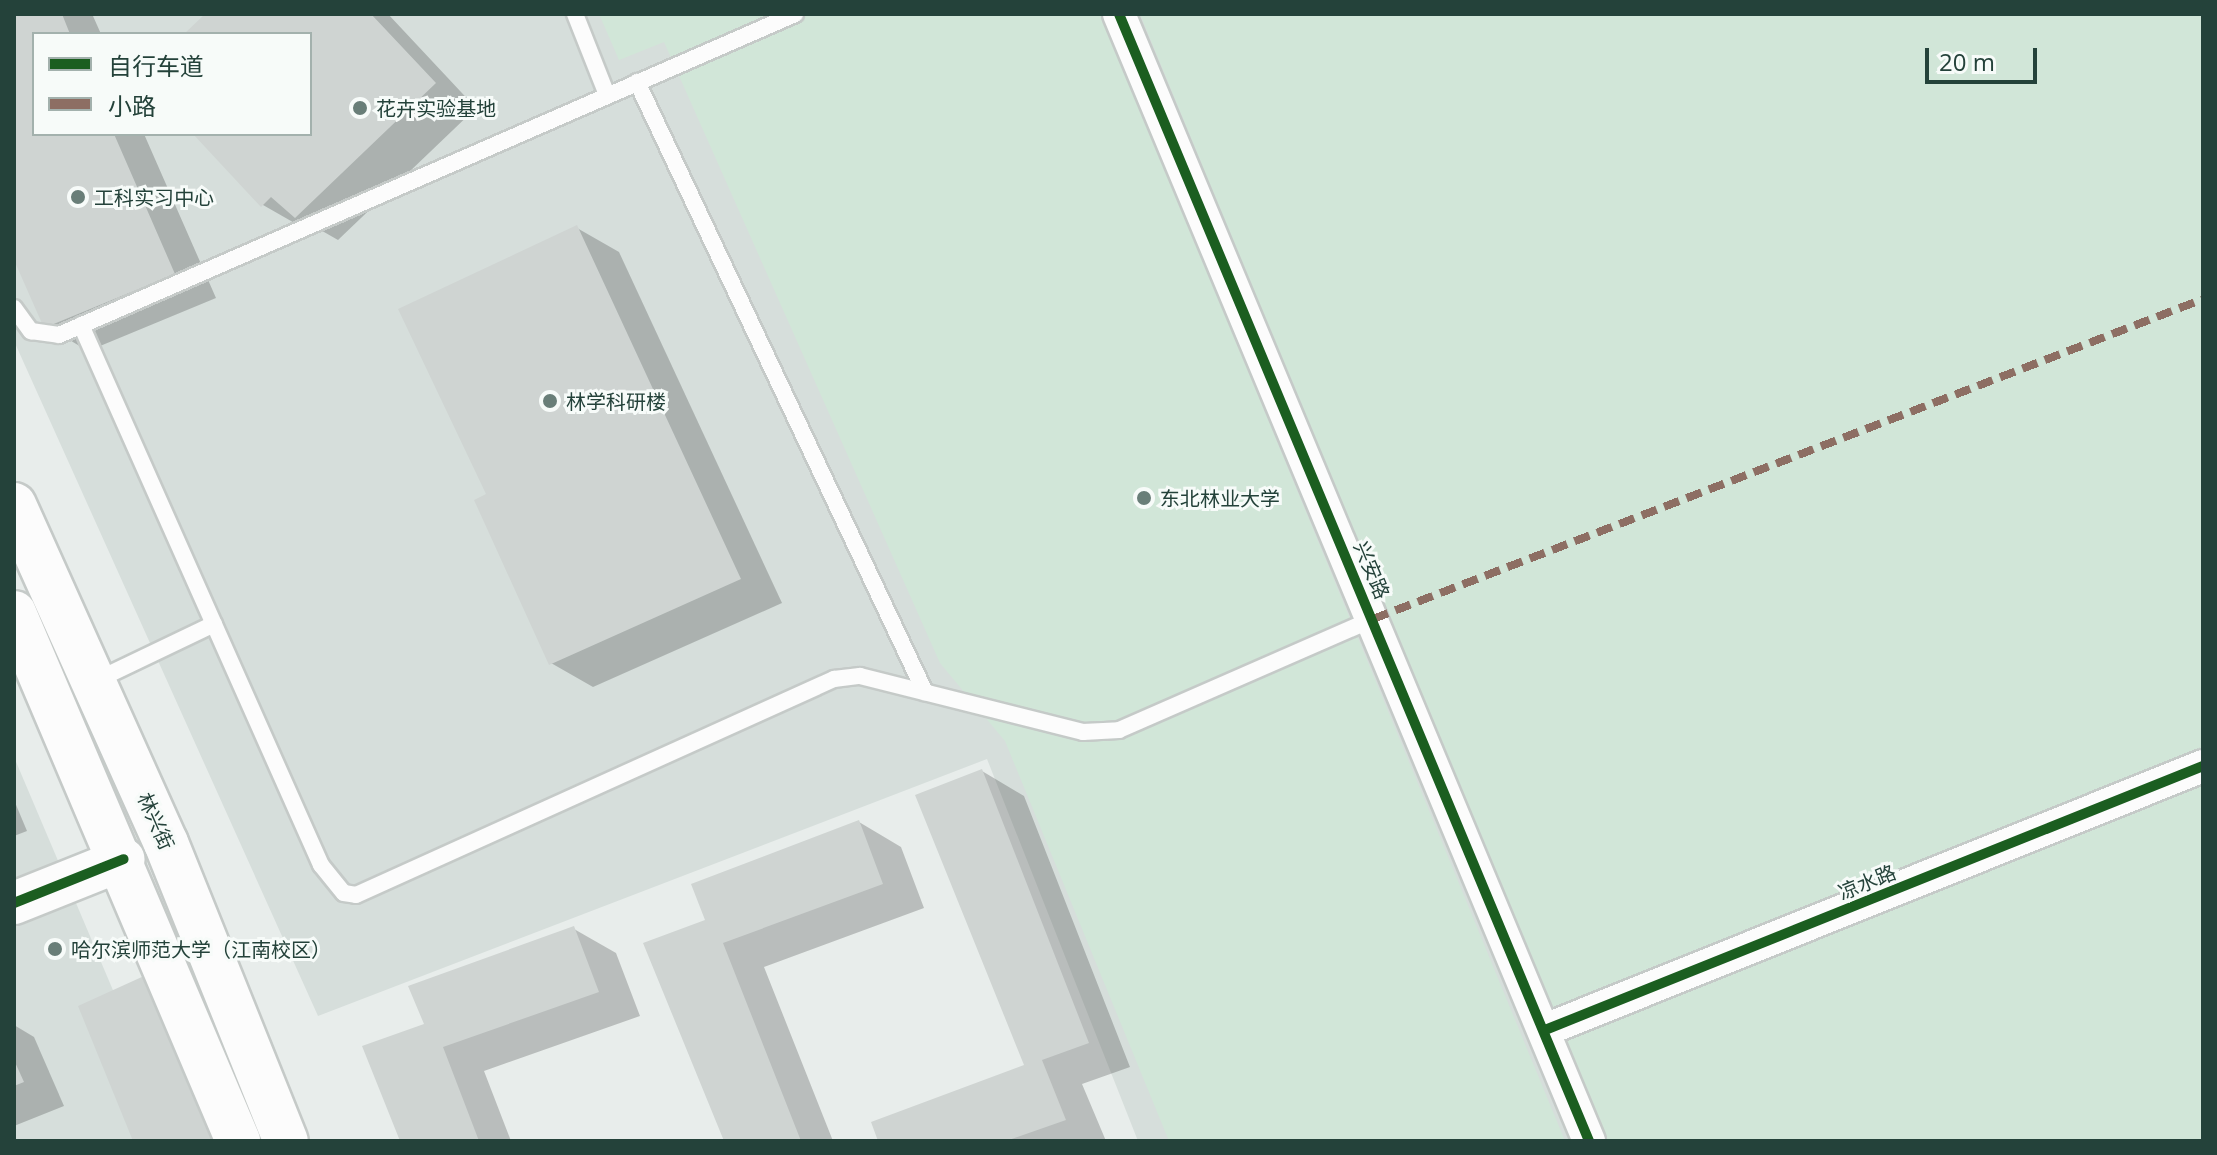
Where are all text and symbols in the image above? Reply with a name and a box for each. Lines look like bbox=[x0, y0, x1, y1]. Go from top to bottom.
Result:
legend bbox=[32, 32, 312, 136]
scale bar bbox=[1929, 32, 2041, 82]
text: 20 m bbox=[1939, 45, 1995, 78]
text: 自行车道 bbox=[108, 49, 204, 82]
text: 小路 bbox=[108, 89, 156, 122]
place label: 花卉实验基地 bbox=[376, 96, 496, 120]
marker: 花卉实验基地 bbox=[351, 99, 369, 117]
place label: 工科实习中心 bbox=[94, 185, 214, 209]
marker: 工科实习中心 bbox=[69, 188, 87, 206]
place label: 林学科研楼 bbox=[566, 389, 666, 413]
marker: 林学科研楼 bbox=[541, 392, 559, 410]
place label: 东北林业大学 bbox=[1160, 486, 1280, 510]
marker: 东北林业大学 bbox=[1135, 489, 1153, 507]
street label: 兴安路 bbox=[1349, 538, 1395, 602]
street label: 林兴街 bbox=[133, 789, 179, 853]
street label: 凉水路 bbox=[1835, 860, 1899, 904]
place label: 哈尔滨师范大学（江南校区） bbox=[71, 937, 331, 961]
marker: 哈尔滨师范大学（江南校区） bbox=[46, 940, 64, 958]

